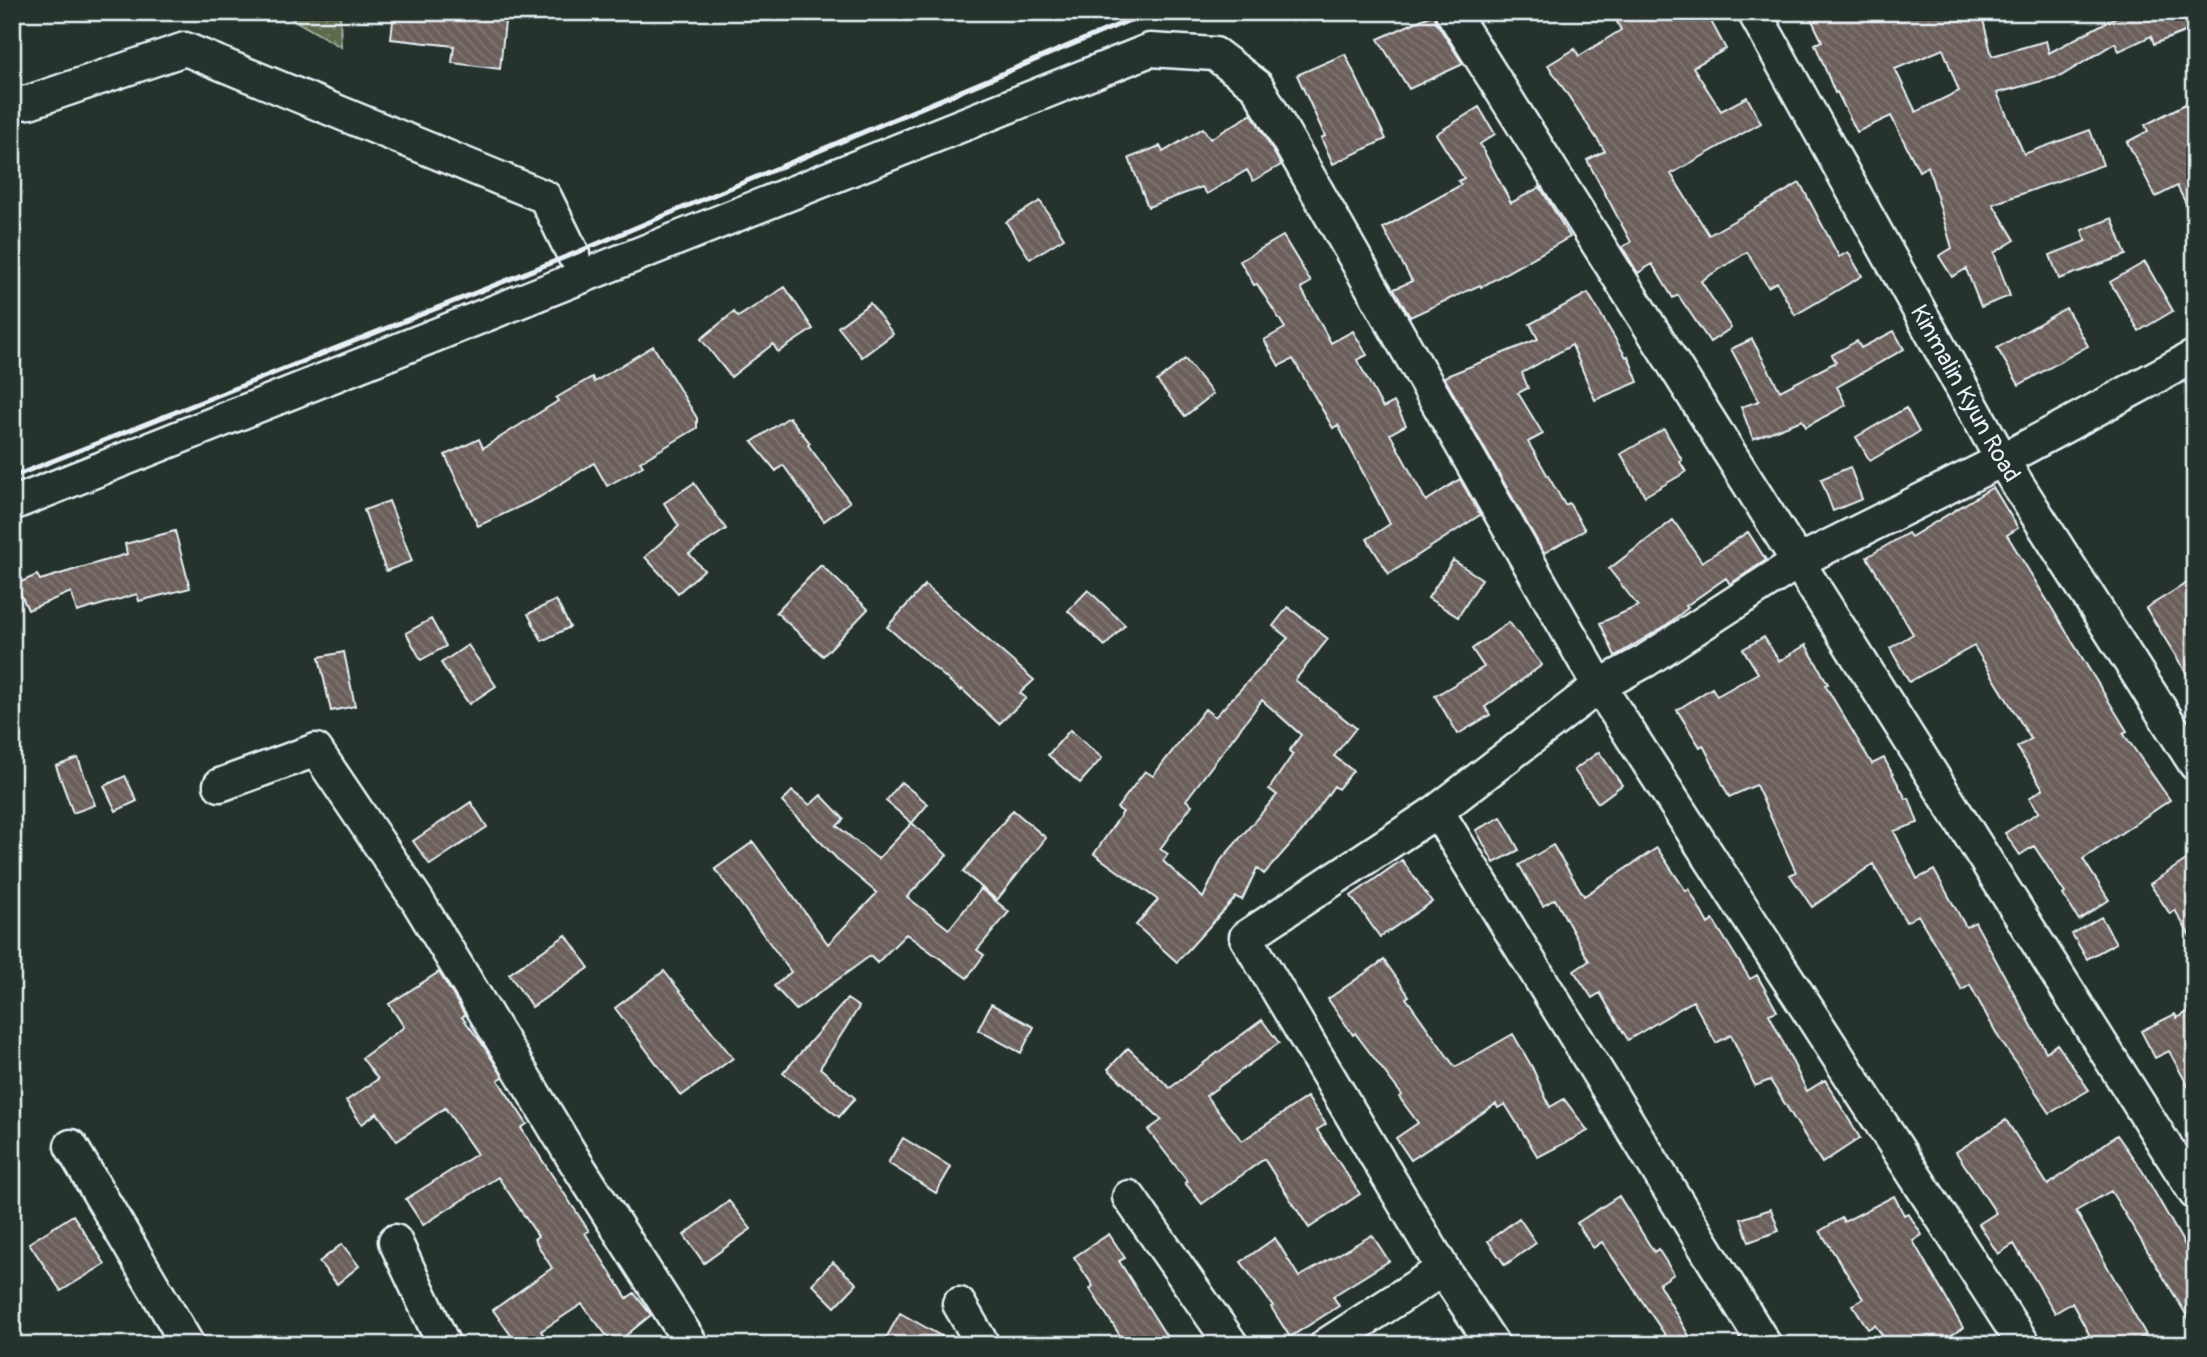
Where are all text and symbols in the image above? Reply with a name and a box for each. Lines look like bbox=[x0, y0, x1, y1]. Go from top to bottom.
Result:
street label: Kinmalin Kyun Road bbox=[1904, 300, 2027, 487]

